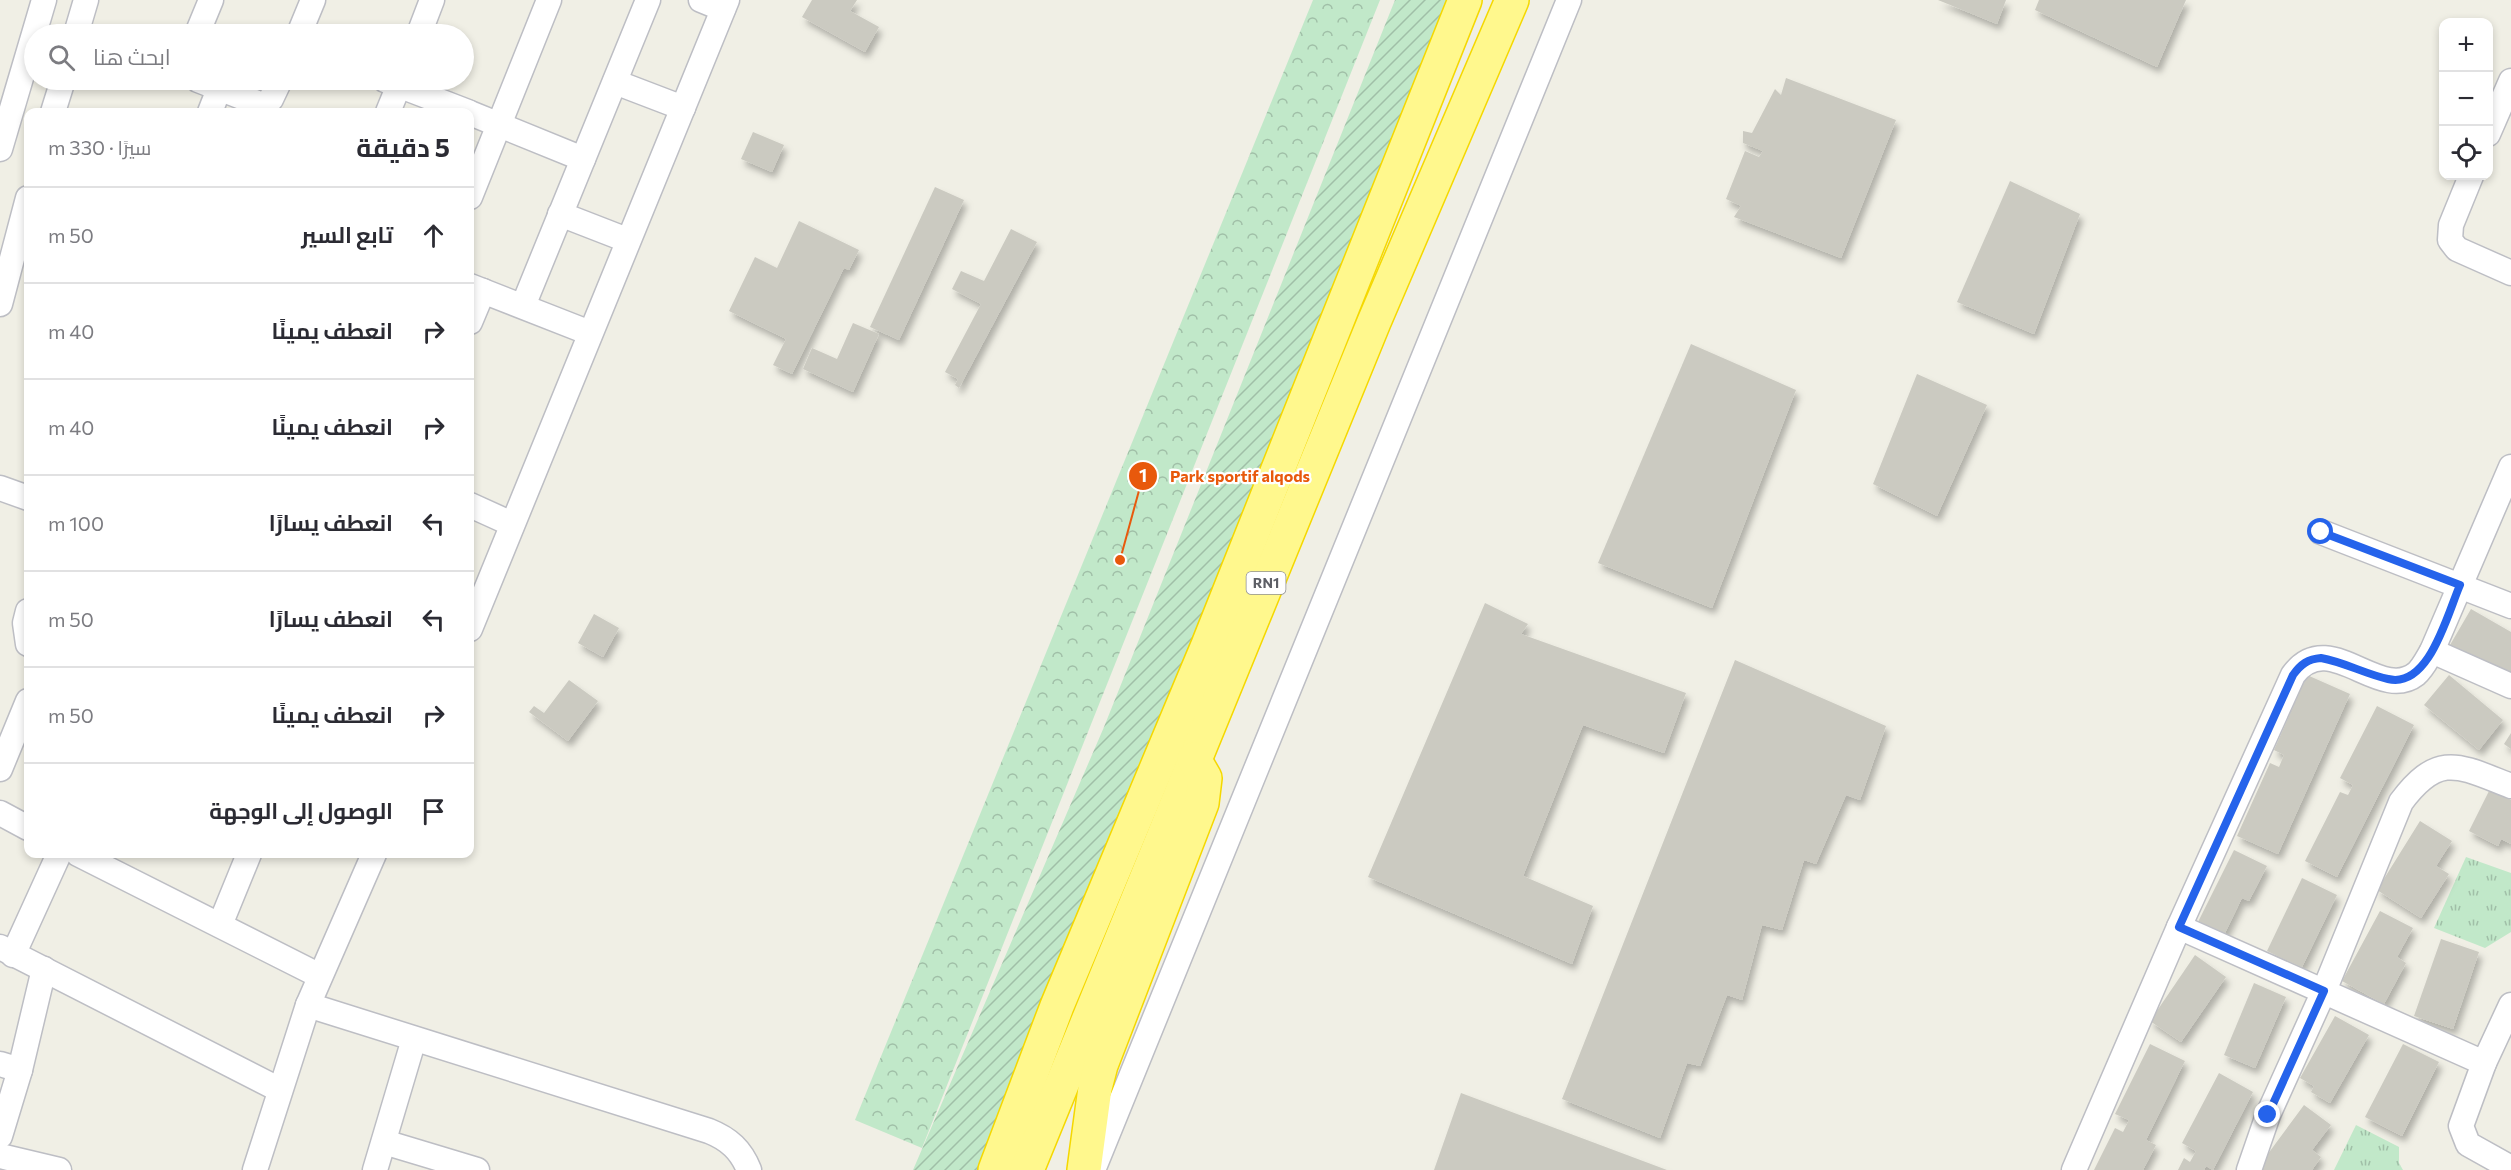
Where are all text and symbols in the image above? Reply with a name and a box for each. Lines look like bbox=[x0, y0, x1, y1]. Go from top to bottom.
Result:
map controls bbox=[2439, 18, 2493, 180]
button: + bbox=[2439, 18, 2493, 72]
search box bbox=[24, 24, 474, 90]
icon: search bbox=[45, 41, 78, 74]
text: ابحث هنا bbox=[93, 43, 171, 70]
button: − bbox=[2439, 72, 2493, 126]
button: locate bbox=[2439, 126, 2493, 180]
text: 5 دقيقة bbox=[356, 131, 450, 162]
text: سيرًا · 330 m bbox=[48, 135, 151, 159]
icon: ahead bbox=[417, 219, 450, 252]
text: تابع السير bbox=[301, 221, 393, 248]
text: 50 m bbox=[48, 223, 94, 247]
icon: right bbox=[417, 315, 450, 348]
text: انعطف يمينًا bbox=[272, 317, 393, 344]
text: 40 m bbox=[48, 319, 94, 343]
icon: right bbox=[417, 411, 450, 444]
text: انعطف يمينًا bbox=[272, 413, 393, 440]
text: 40 m bbox=[48, 415, 94, 439]
callout: Park sportif alqods bbox=[1128, 459, 1322, 493]
text: 1 bbox=[1139, 464, 1147, 486]
text: Park sportif alqods bbox=[1170, 466, 1310, 485]
icon: left bbox=[417, 507, 450, 540]
text: انعطف يسارًا bbox=[269, 509, 393, 536]
text: 100 m bbox=[48, 511, 104, 535]
route start bbox=[2307, 518, 2333, 544]
road number: RN1 bbox=[1246, 572, 1286, 594]
icon: left bbox=[417, 603, 450, 636]
text: انعطف يسارًا bbox=[269, 605, 393, 632]
text: 50 m bbox=[48, 607, 94, 631]
icon: right bbox=[417, 699, 450, 732]
text: انعطف يمينًا bbox=[272, 701, 393, 728]
text: 50 m bbox=[48, 703, 94, 727]
icon: arrive bbox=[417, 795, 450, 828]
text: الوصول إلى الوجهة bbox=[209, 797, 393, 824]
route end bbox=[2254, 1101, 2280, 1127]

